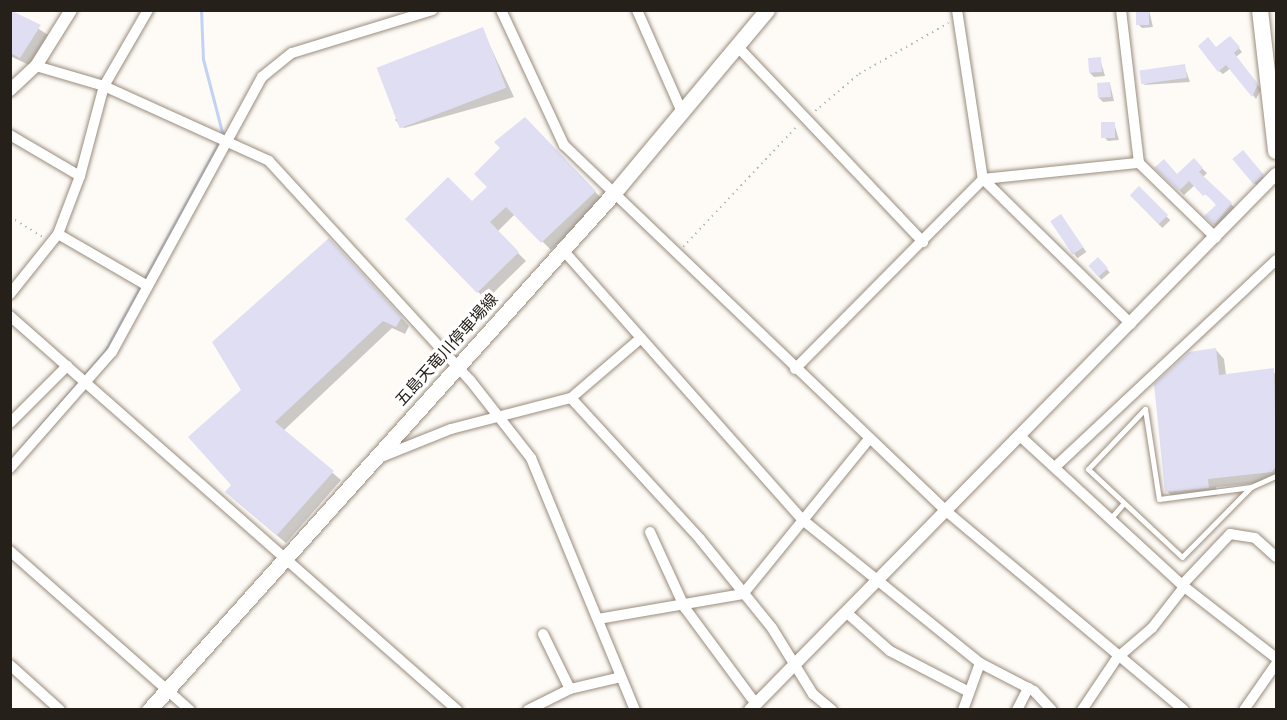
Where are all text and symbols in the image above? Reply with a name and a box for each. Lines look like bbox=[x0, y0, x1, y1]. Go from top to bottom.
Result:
street label: 五島天竜川停車場線 bbox=[392, 290, 502, 410]

